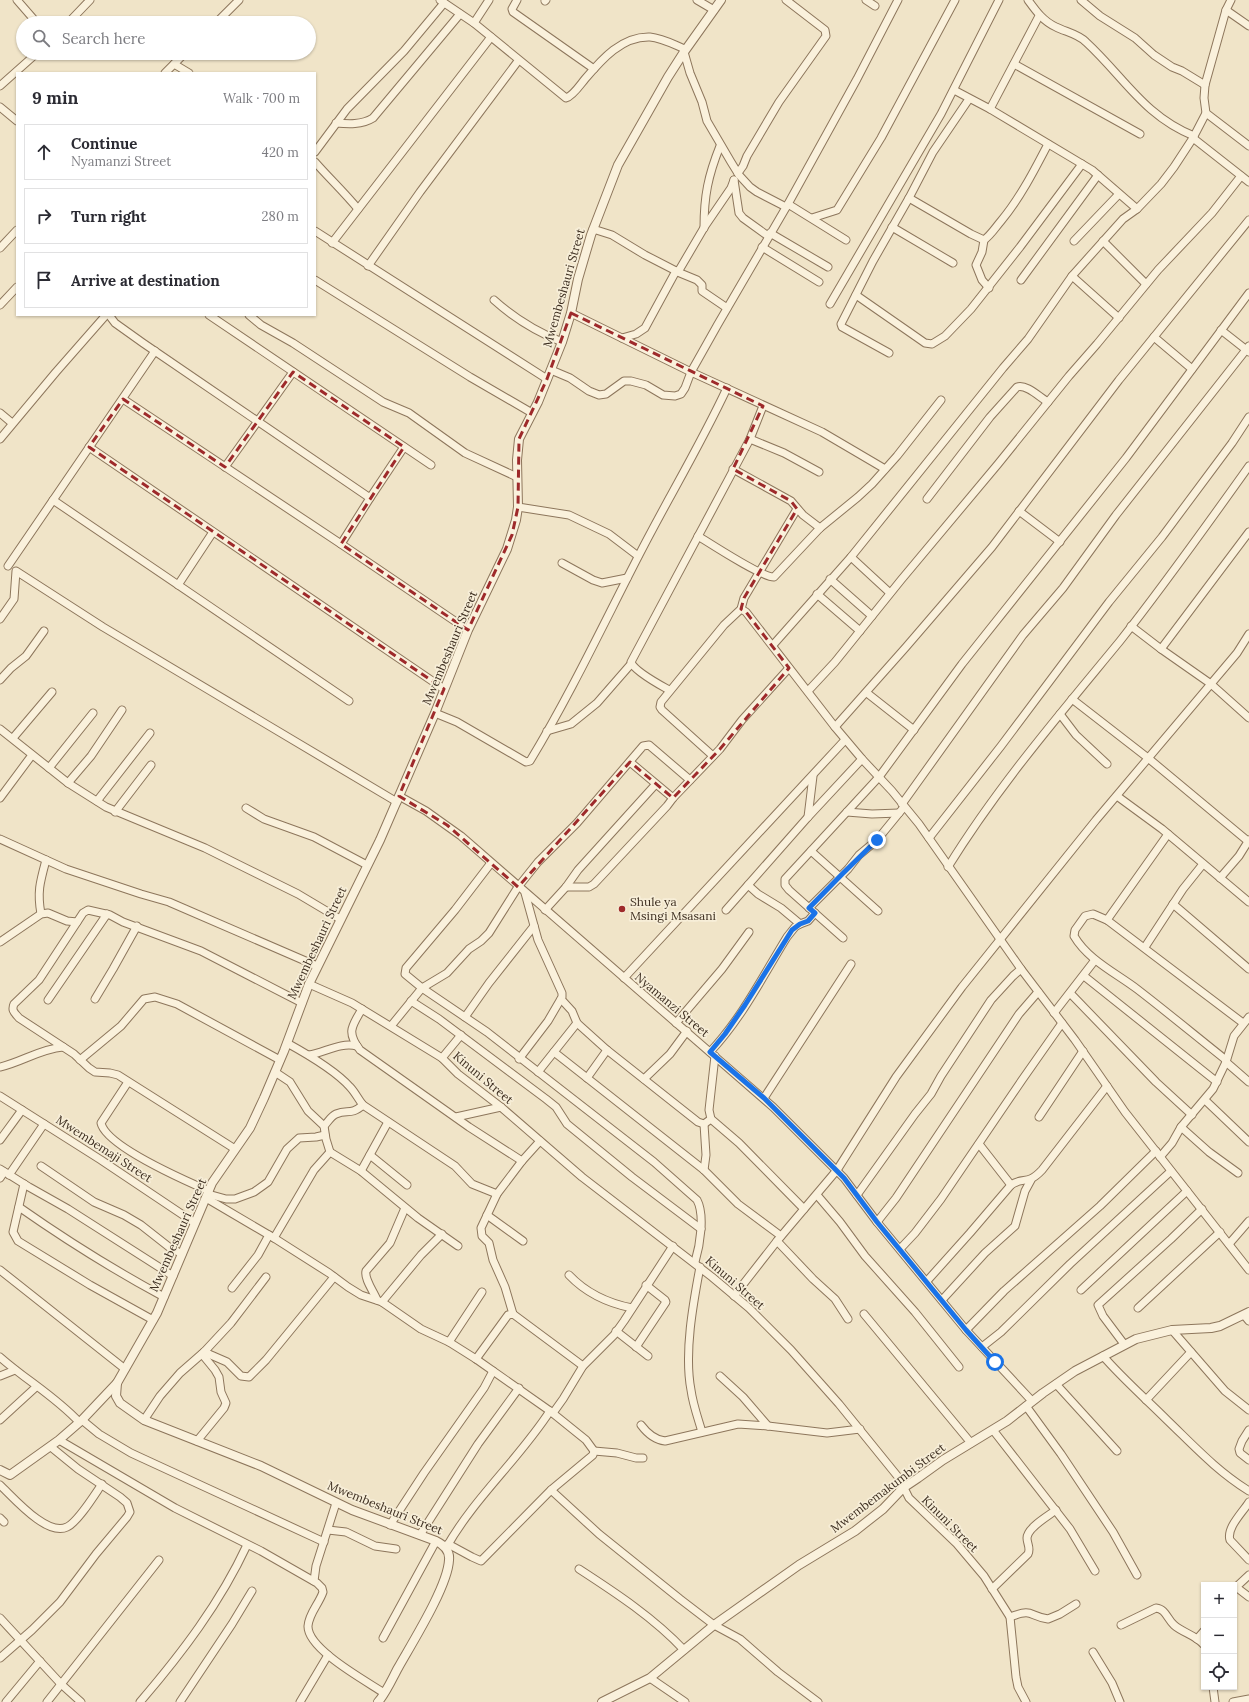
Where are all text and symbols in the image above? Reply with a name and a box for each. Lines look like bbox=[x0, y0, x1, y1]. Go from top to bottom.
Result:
search box bbox=[16, 16, 316, 60]
icon: search bbox=[30, 27, 52, 49]
text: Search here bbox=[62, 29, 145, 48]
text: 9 min bbox=[32, 87, 78, 109]
text: Walk · 700 m bbox=[223, 90, 300, 107]
text: Continue bbox=[71, 134, 137, 153]
icon: ahead bbox=[33, 141, 55, 163]
text: 420 m bbox=[262, 144, 299, 161]
text: Nyamanzi Street bbox=[71, 153, 171, 170]
icon: right bbox=[33, 205, 55, 227]
text: Turn right bbox=[71, 207, 147, 226]
text: 280 m bbox=[262, 208, 299, 225]
street label: Mwembeshauri Street bbox=[539, 226, 588, 349]
icon: arrive bbox=[33, 269, 55, 291]
text: Arrive at destination bbox=[71, 271, 220, 290]
street label: Mwembeshauri Street bbox=[419, 588, 481, 707]
route end bbox=[868, 831, 886, 849]
street label: Mwembeshauri Street bbox=[284, 884, 349, 1002]
place label: Shule ya Msingi Msasani bbox=[630, 894, 716, 923]
marker: Shule ya Msingi Msasani bbox=[617, 904, 627, 914]
street label: Nyamanzi Street bbox=[632, 969, 713, 1040]
street label: Kinuni Street bbox=[450, 1048, 517, 1107]
street label: Mwembemaji Street bbox=[53, 1112, 155, 1185]
street label: Mwembeshauri Street bbox=[146, 1175, 210, 1294]
street label: Kinuni Street bbox=[703, 1253, 768, 1313]
route start bbox=[986, 1353, 1004, 1371]
street label: Mwembemakumbi Street bbox=[827, 1439, 948, 1536]
street label: Mwembeshauri Street bbox=[325, 1478, 445, 1538]
street label: Kinuni Street bbox=[919, 1492, 982, 1555]
map controls bbox=[1201, 1582, 1237, 1690]
button: + bbox=[1201, 1582, 1237, 1618]
button: − bbox=[1201, 1618, 1237, 1654]
button: locate bbox=[1201, 1654, 1237, 1690]

